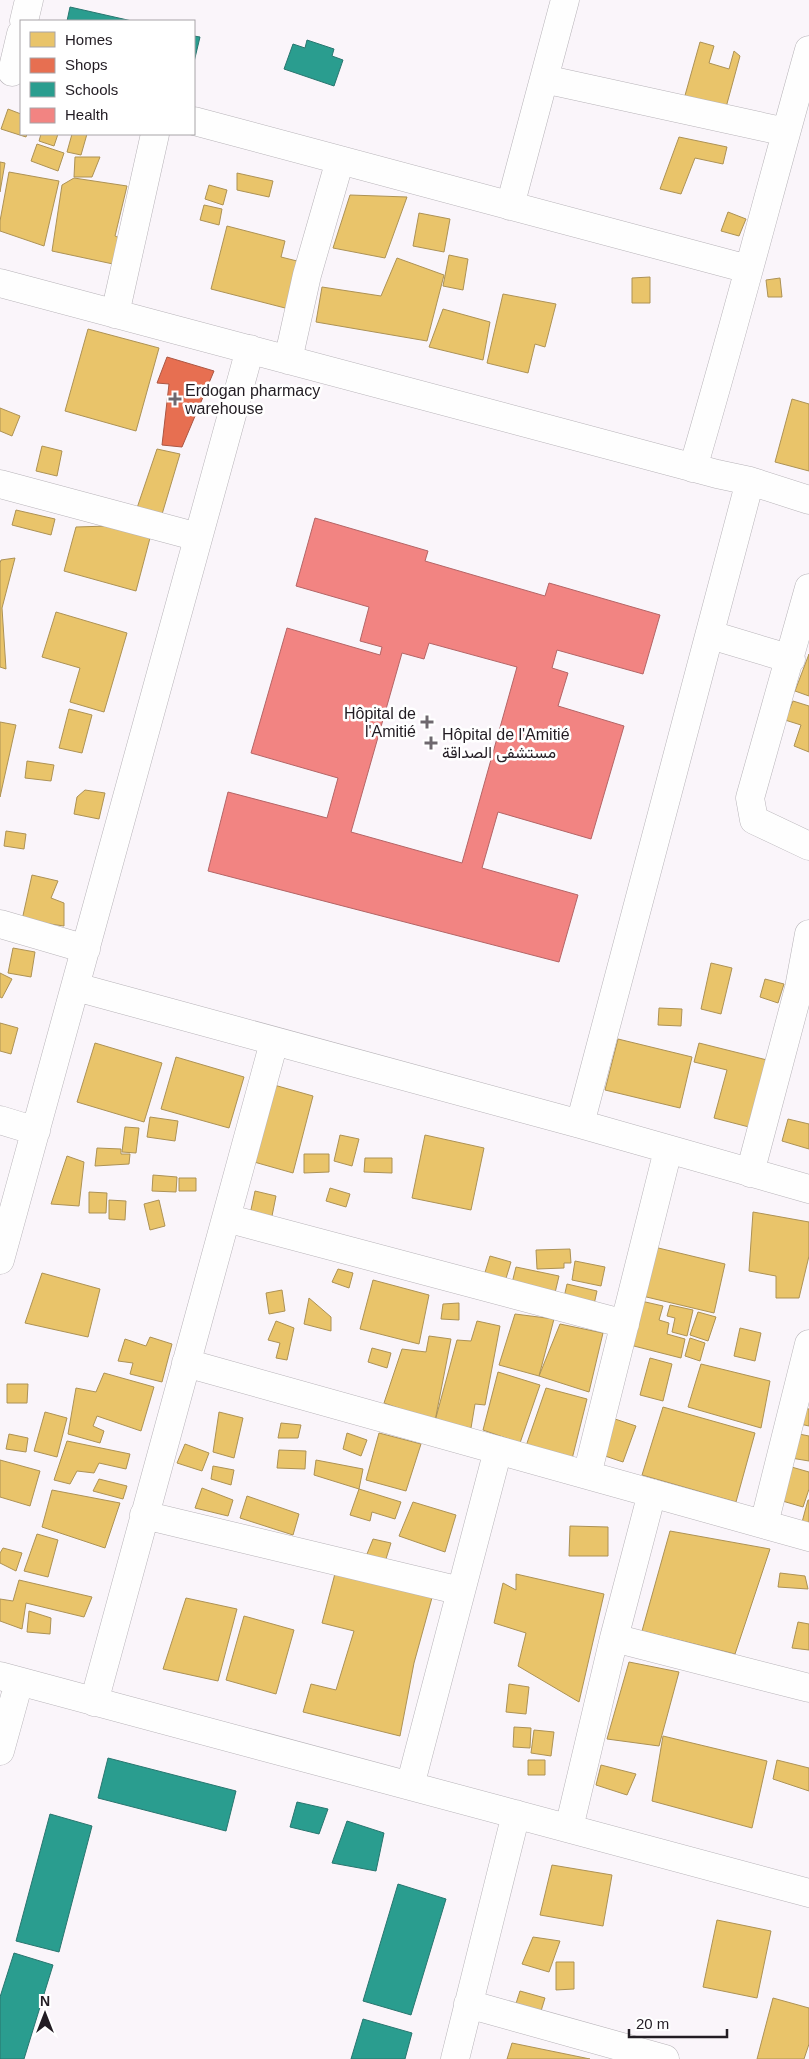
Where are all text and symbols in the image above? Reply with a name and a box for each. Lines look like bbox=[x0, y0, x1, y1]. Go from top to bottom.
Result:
legend bbox=[20, 20, 195, 135]
text: Homes bbox=[65, 31, 113, 48]
text: Shops bbox=[65, 56, 108, 73]
text: Schools bbox=[65, 81, 118, 98]
text: Health bbox=[65, 106, 108, 123]
place label: Erdogan pharmacy warehouse bbox=[184, 382, 320, 417]
marker: Erdogan pharmacy warehouse bbox=[169, 393, 181, 405]
place label: Hôpital de l'Amitié bbox=[344, 705, 416, 740]
marker: Hôpital de l'Amitié bbox=[420, 715, 434, 729]
place label: Hôpital de l'Amitié مستشفى الصداقة bbox=[442, 726, 570, 763]
marker: Hôpital de l'Amitié مستشفى الصداقة bbox=[424, 736, 438, 750]
north arrow bbox=[20, 1989, 70, 2039]
text: N bbox=[40, 1993, 50, 2009]
scale bar bbox=[629, 2006, 726, 2038]
text: 20 m bbox=[636, 2015, 669, 2032]

